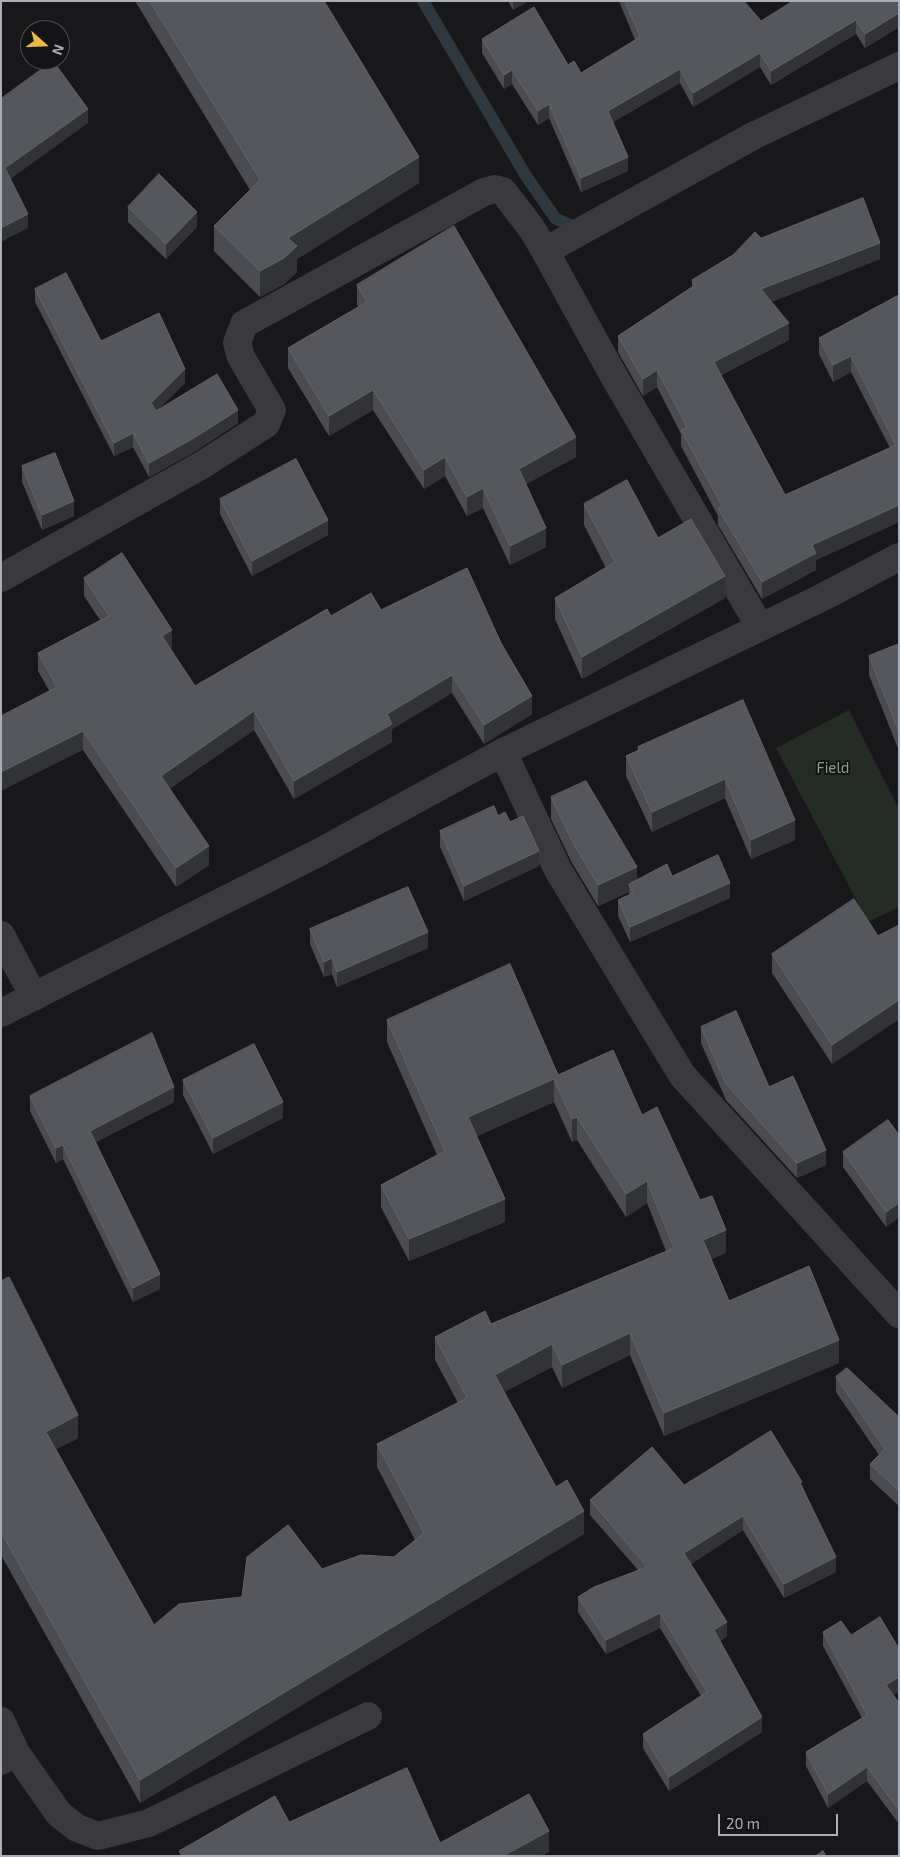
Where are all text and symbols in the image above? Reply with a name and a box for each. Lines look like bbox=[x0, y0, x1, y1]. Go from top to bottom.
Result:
north arrow bbox=[20, 20, 70, 70]
text: N bbox=[49, 42, 68, 58]
park label: Field bbox=[817, 759, 849, 777]
scale bar bbox=[720, 1804, 840, 1836]
text: 20 m bbox=[726, 1814, 760, 1832]

